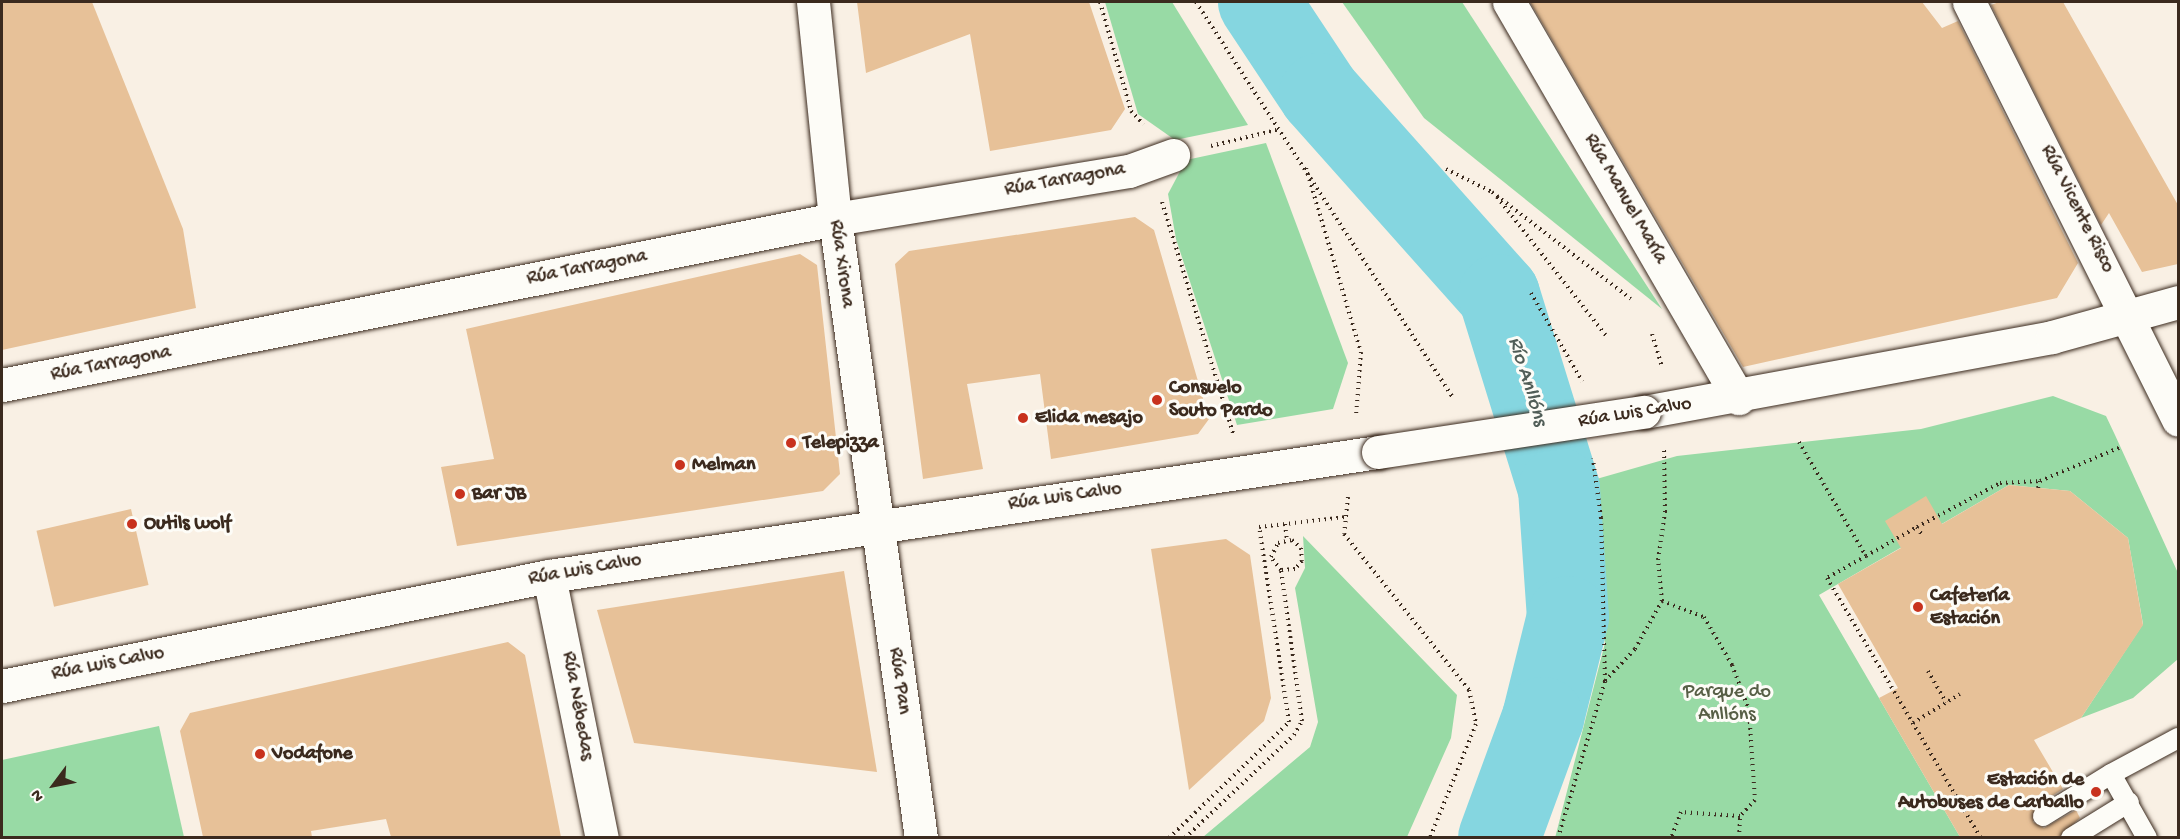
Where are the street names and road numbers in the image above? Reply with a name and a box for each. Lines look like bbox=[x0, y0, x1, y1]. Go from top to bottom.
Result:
street label: Rúa Manuel María bbox=[1578, 130, 1672, 268]
street label: Rúa Vicente Risco bbox=[2034, 141, 2120, 277]
street label: Rúa Tarragona bbox=[1003, 158, 1127, 202]
street label: Rúa Xirona bbox=[823, 218, 859, 310]
street label: Rúa Tarragona bbox=[525, 245, 649, 291]
street label: Rúa Tarragona bbox=[49, 341, 173, 387]
street label: Rúa Luis Calvo bbox=[1577, 392, 1693, 434]
street label: Rúa Luis Calvo bbox=[1007, 477, 1123, 517]
street label: Rúa Luis Calvo bbox=[527, 548, 643, 592]
street label: Rúa Luis Calvo bbox=[50, 641, 166, 687]
street label: Rúa Pan bbox=[882, 646, 916, 716]
street label: Rúa Nébedas bbox=[556, 650, 598, 762]

